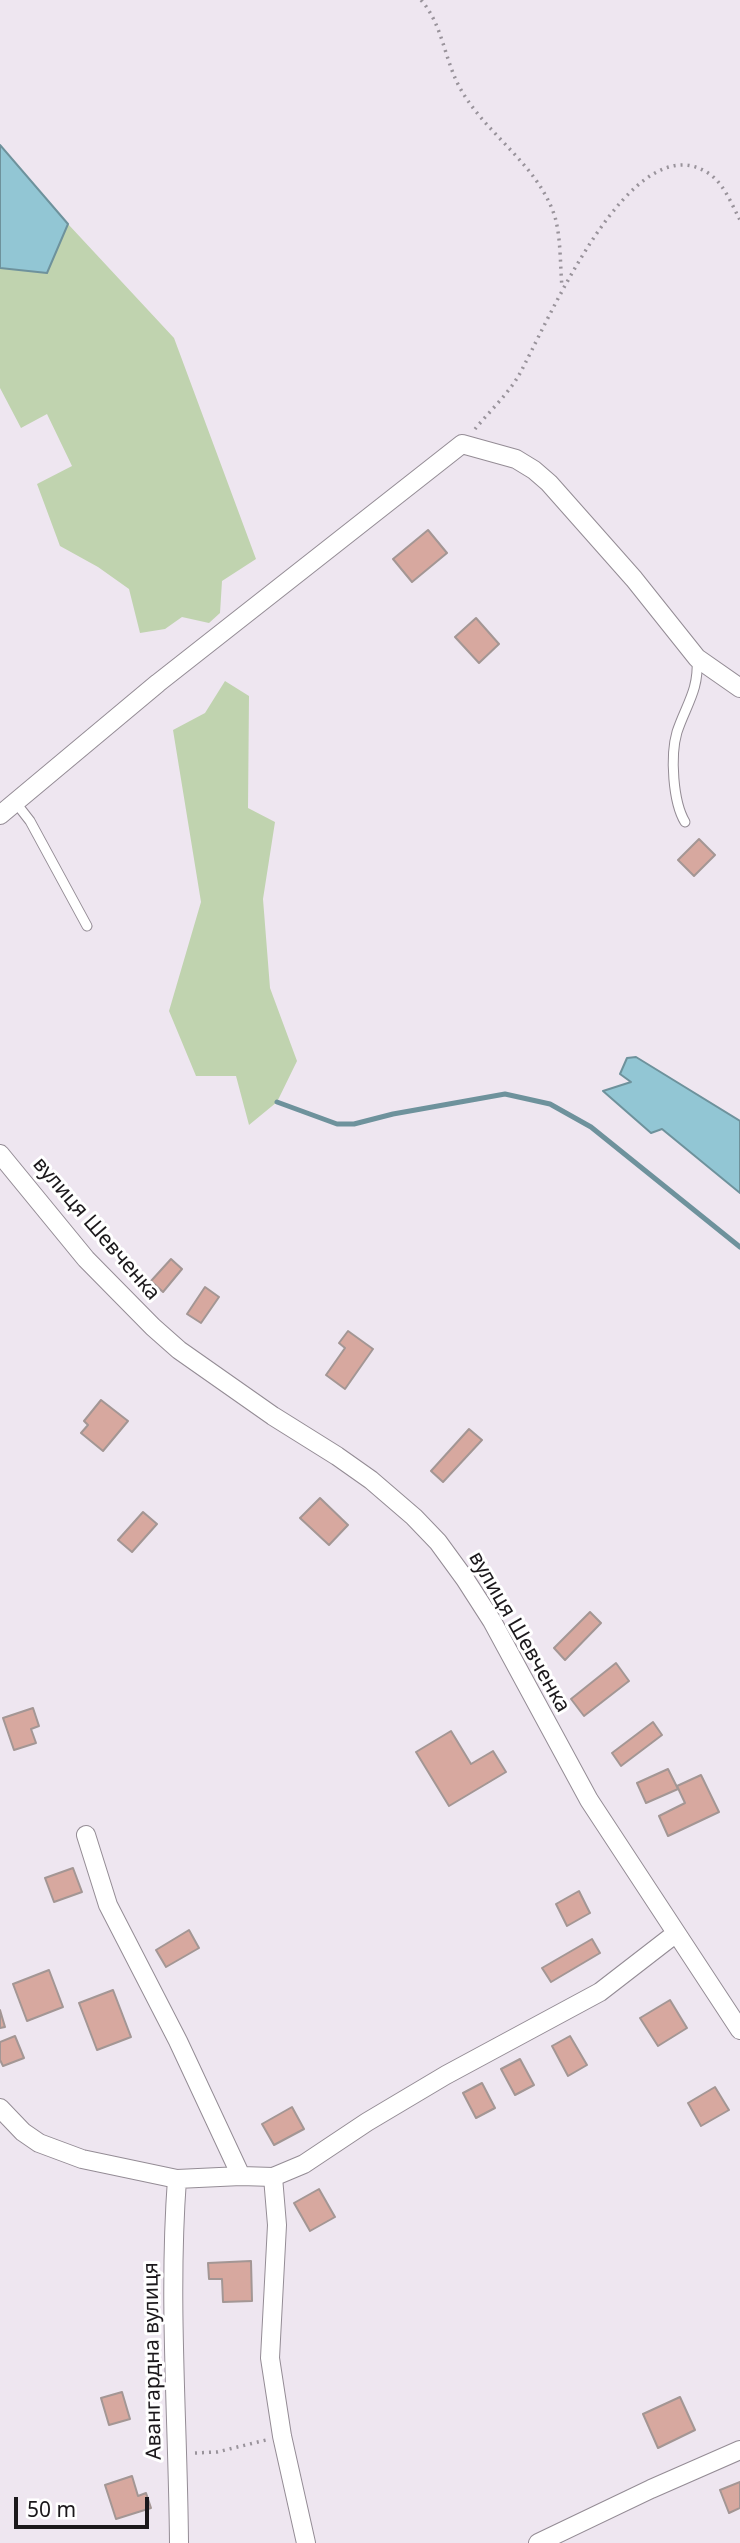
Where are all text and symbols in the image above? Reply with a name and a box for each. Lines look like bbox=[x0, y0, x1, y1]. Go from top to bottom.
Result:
street label: вулиця Шевченка bbox=[27, 1152, 165, 1306]
street label: вулиця Шевченка bbox=[463, 1547, 575, 1717]
street label: Авангардна вулиця bbox=[139, 2262, 167, 2460]
scale bar bbox=[18, 2484, 152, 2528]
text: 50 m bbox=[27, 2495, 76, 2523]

